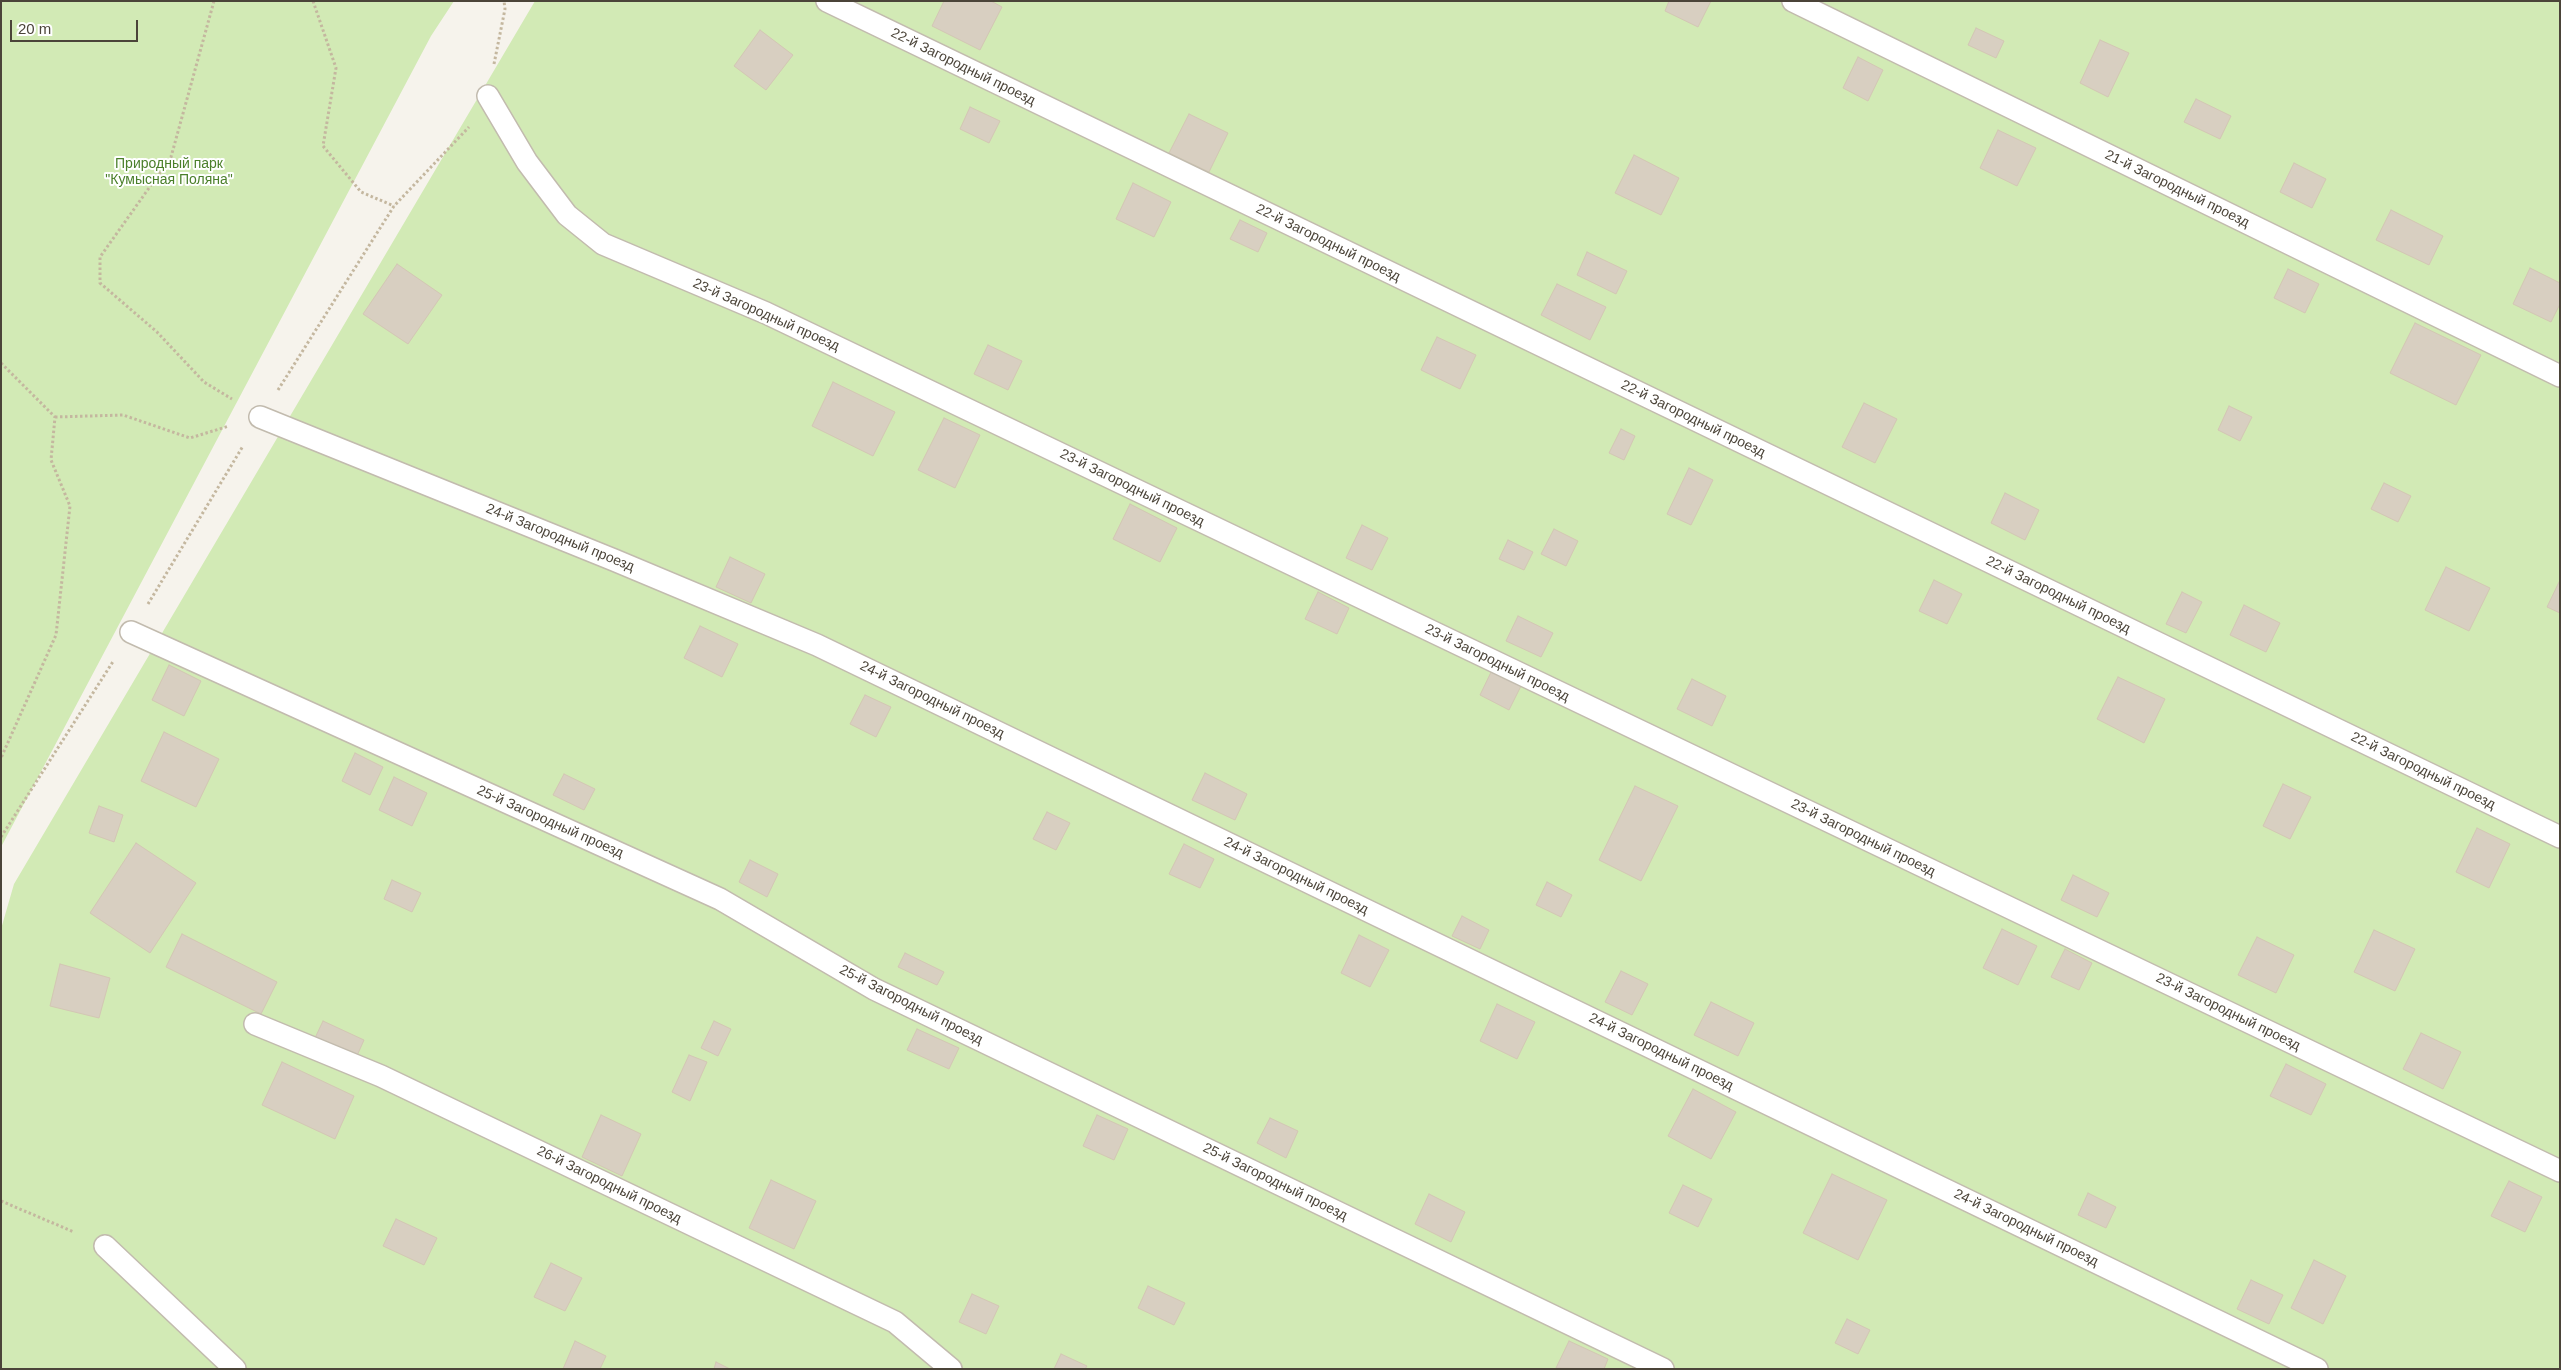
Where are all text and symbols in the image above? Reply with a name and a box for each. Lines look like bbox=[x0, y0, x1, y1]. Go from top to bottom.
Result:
scale bar bbox=[12, 10, 140, 42]
text: 20 m bbox=[18, 20, 51, 37]
street label: 22-й Загородный проезд bbox=[888, 25, 1038, 109]
street label: 21-й Загородный проезд bbox=[2102, 147, 2252, 231]
park label: Природный парк "Кумысная Поляна" bbox=[105, 156, 233, 188]
street label: 22-й Загородный проезд bbox=[1253, 201, 1403, 285]
street label: 23-й Загородный проезд bbox=[690, 275, 842, 355]
street label: 22-й Загородный проезд bbox=[1618, 377, 1768, 461]
street label: 23-й Загородный проезд bbox=[1057, 446, 1207, 530]
street label: 24-й Загородный проезд bbox=[483, 501, 637, 575]
street label: 22-й Загородный проезд bbox=[1983, 553, 2133, 637]
street label: 23-й Загородный проезд bbox=[1422, 621, 1572, 705]
street label: 24-й Загородный проезд bbox=[857, 658, 1007, 742]
street label: 22-й Загородный проезд bbox=[2348, 729, 2498, 813]
street label: 25-й Загородный проезд bbox=[474, 782, 626, 862]
street label: 23-й Загородный проезд bbox=[1788, 796, 1938, 880]
street label: 24-й Загородный проезд bbox=[1221, 834, 1371, 918]
street label: 25-й Загородный проезд bbox=[837, 962, 985, 1048]
street label: 23-й Загородный проезд bbox=[2153, 970, 2303, 1054]
street label: 24-й Загородный проезд bbox=[1586, 1010, 1736, 1094]
street label: 25-й Загородный проезд bbox=[1200, 1140, 1350, 1224]
street label: 26-й Загородный проезд bbox=[534, 1143, 684, 1227]
street label: 24-й Загородный проезд bbox=[1951, 1186, 2101, 1270]

